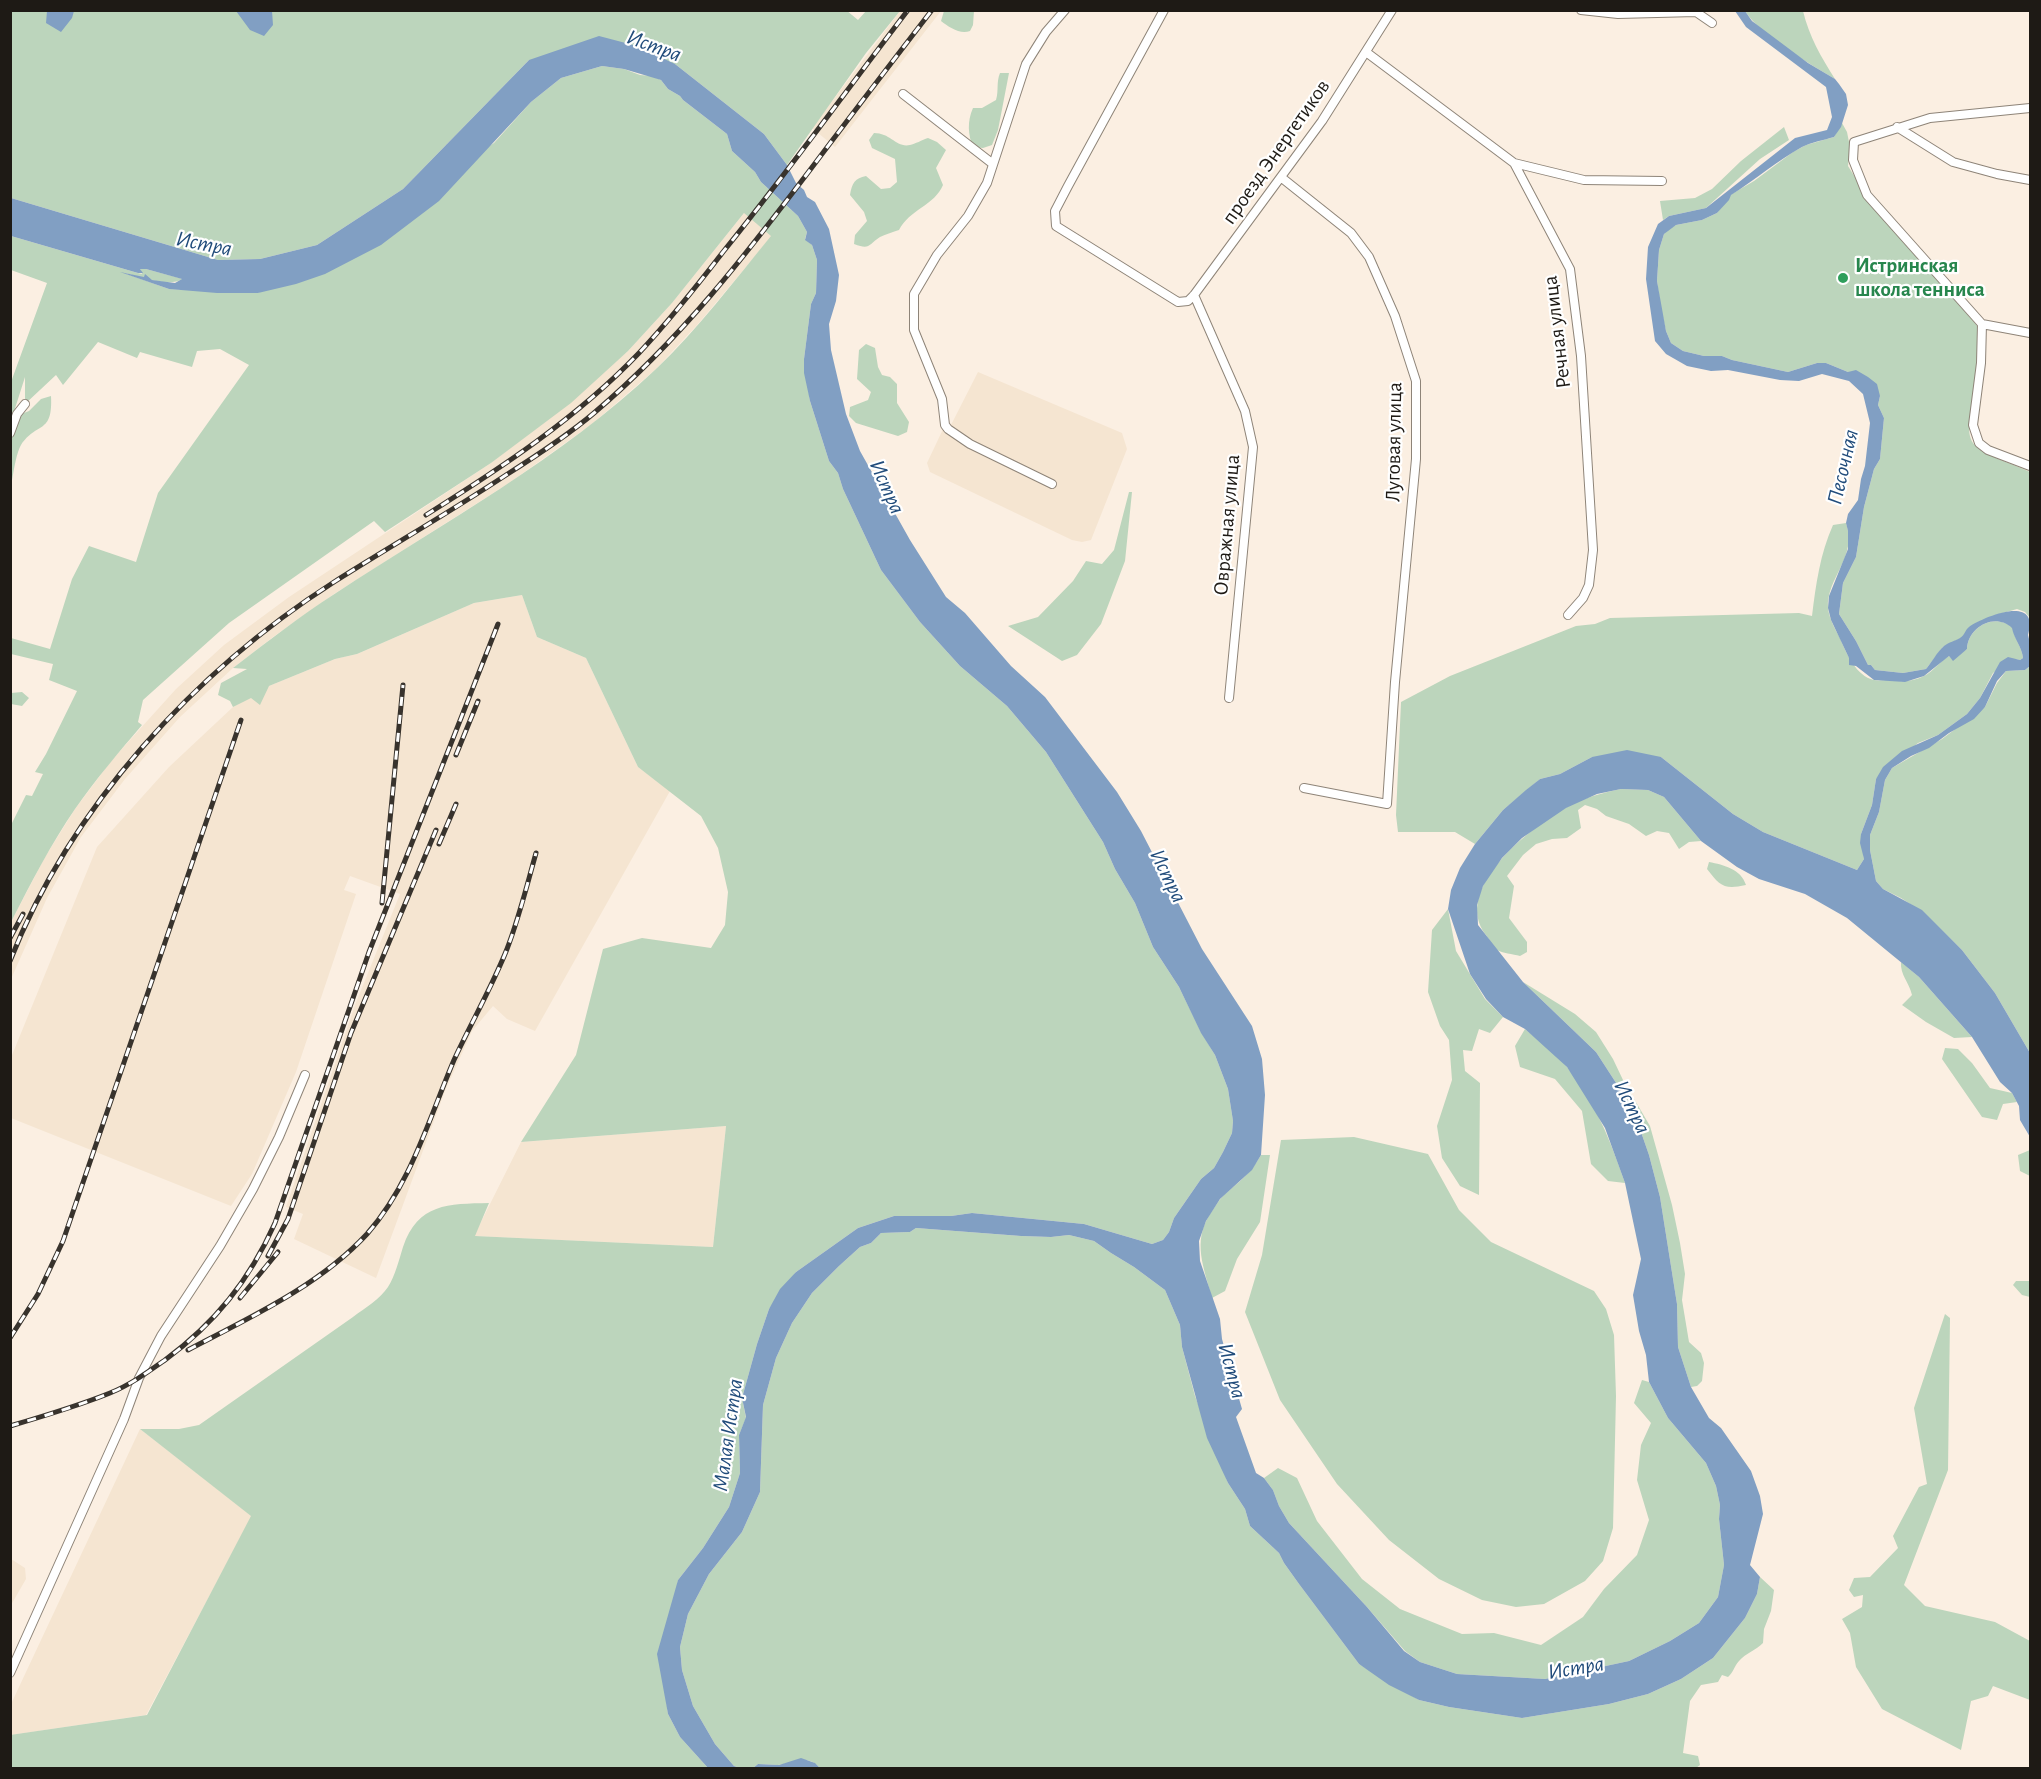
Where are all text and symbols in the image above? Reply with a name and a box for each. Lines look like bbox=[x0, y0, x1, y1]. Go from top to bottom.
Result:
water label: Истра bbox=[623, 24, 685, 68]
street label: проезд Энергетиков bbox=[1217, 75, 1335, 229]
water label: Истра bbox=[174, 226, 234, 262]
place label: Истринская школа тенниса bbox=[1855, 253, 1985, 303]
marker: Истринская школа тенниса bbox=[1836, 271, 1850, 285]
street label: Речная улица bbox=[1538, 274, 1576, 390]
street label: Луговая улица bbox=[1380, 382, 1408, 502]
water label: Песочная bbox=[1822, 427, 1864, 507]
street label: Овражная улица bbox=[1208, 453, 1246, 597]
water label: Истра bbox=[864, 456, 910, 518]
water label: Истра bbox=[1144, 845, 1192, 907]
water label: Истра bbox=[1608, 1076, 1656, 1138]
water label: Истра bbox=[1212, 1340, 1252, 1402]
water label: Малая Истра bbox=[707, 1377, 749, 1493]
water label: Истра bbox=[1546, 1651, 1606, 1685]

